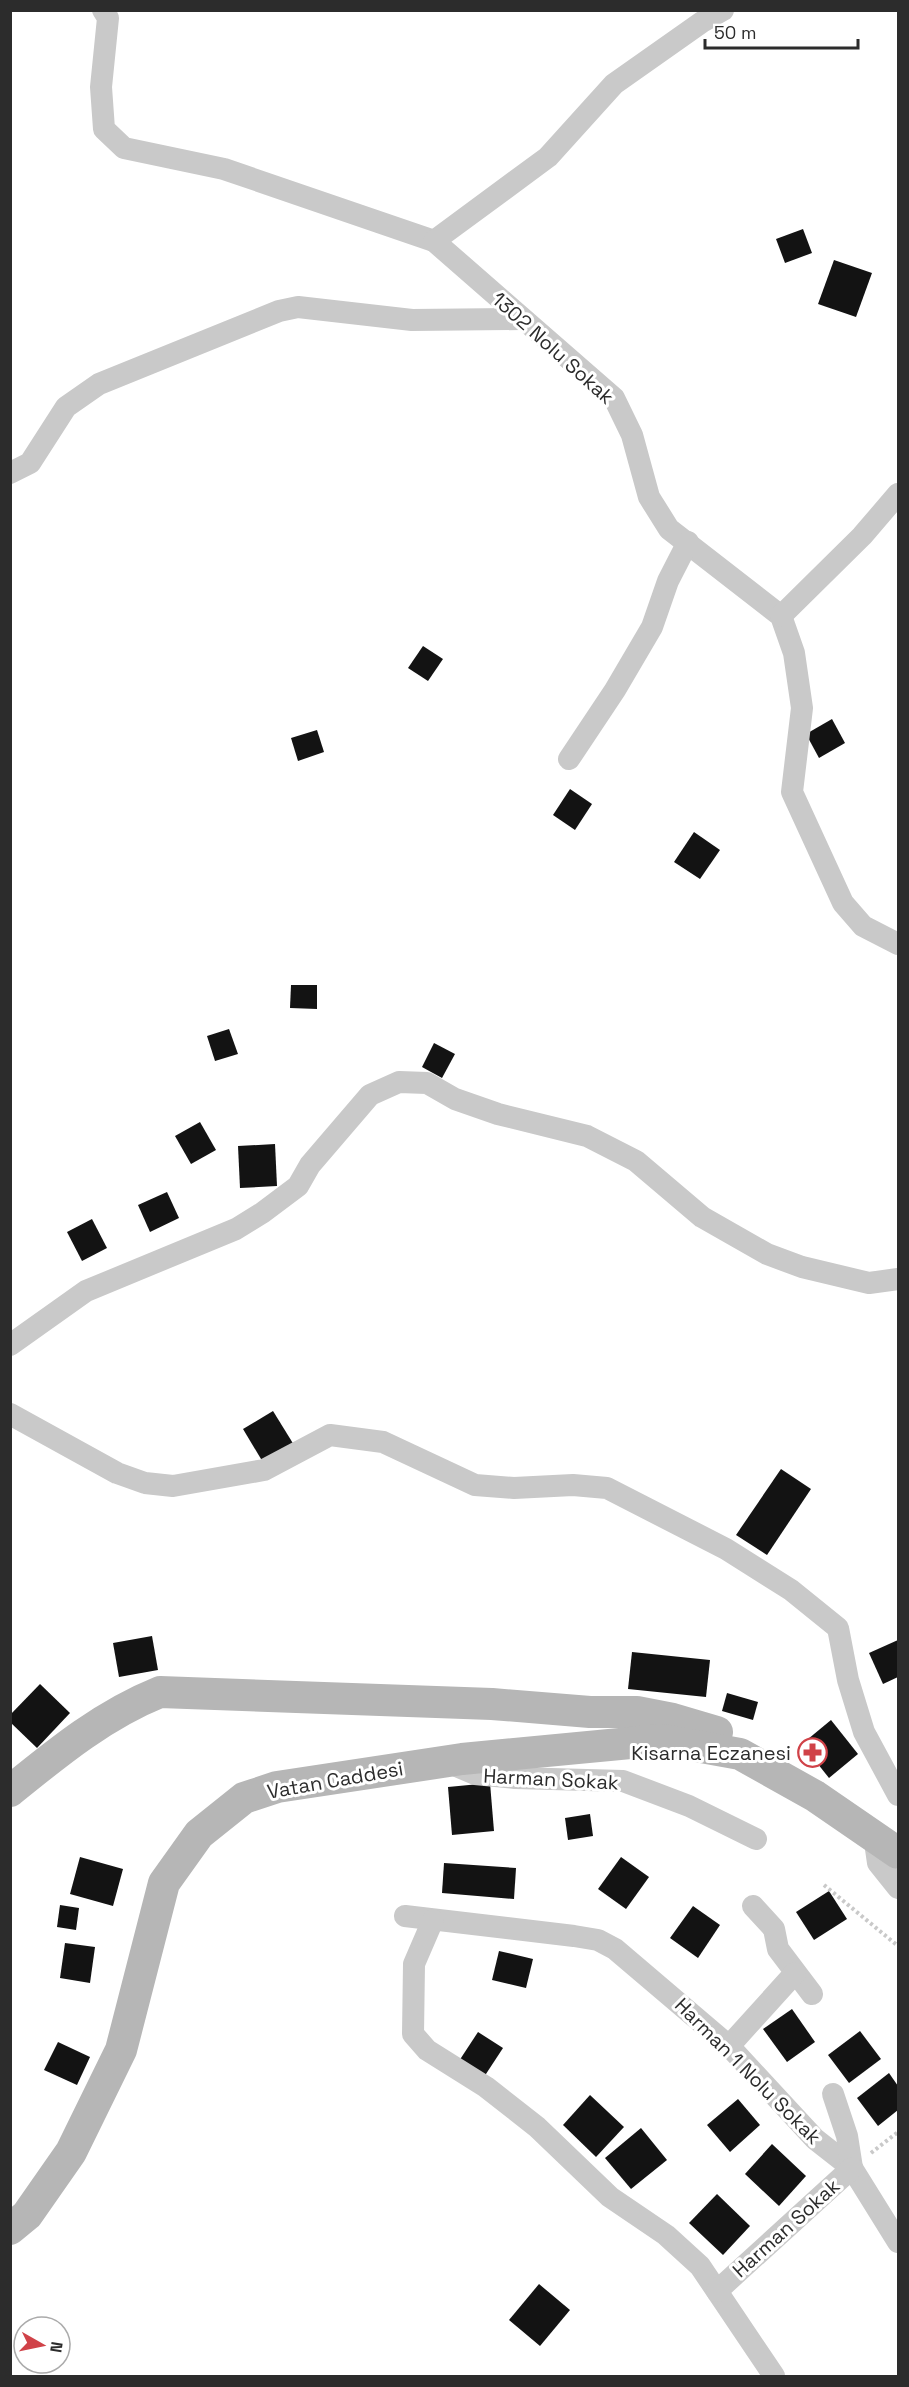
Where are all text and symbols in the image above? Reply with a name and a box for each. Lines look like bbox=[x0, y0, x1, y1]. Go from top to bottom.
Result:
scale bar bbox=[705, 12, 858, 50]
text: 50 m bbox=[714, 21, 756, 44]
street label: 1302 Nolu Sokak bbox=[486, 286, 620, 410]
pharmacy icon: Kisarna Eczanesi bbox=[796, 1737, 828, 1769]
place label: Kisarna Eczanesi bbox=[631, 1740, 791, 1766]
street label: Vatan Caddesi bbox=[265, 1755, 405, 1805]
street label: Harman Sokak bbox=[483, 1762, 620, 1796]
street label: Harman 1 Nolu Sokak bbox=[669, 1992, 827, 2150]
street label: Harman Sokak bbox=[727, 2173, 845, 2283]
north arrow bbox=[12, 2315, 72, 2375]
text: N bbox=[45, 2340, 68, 2354]

